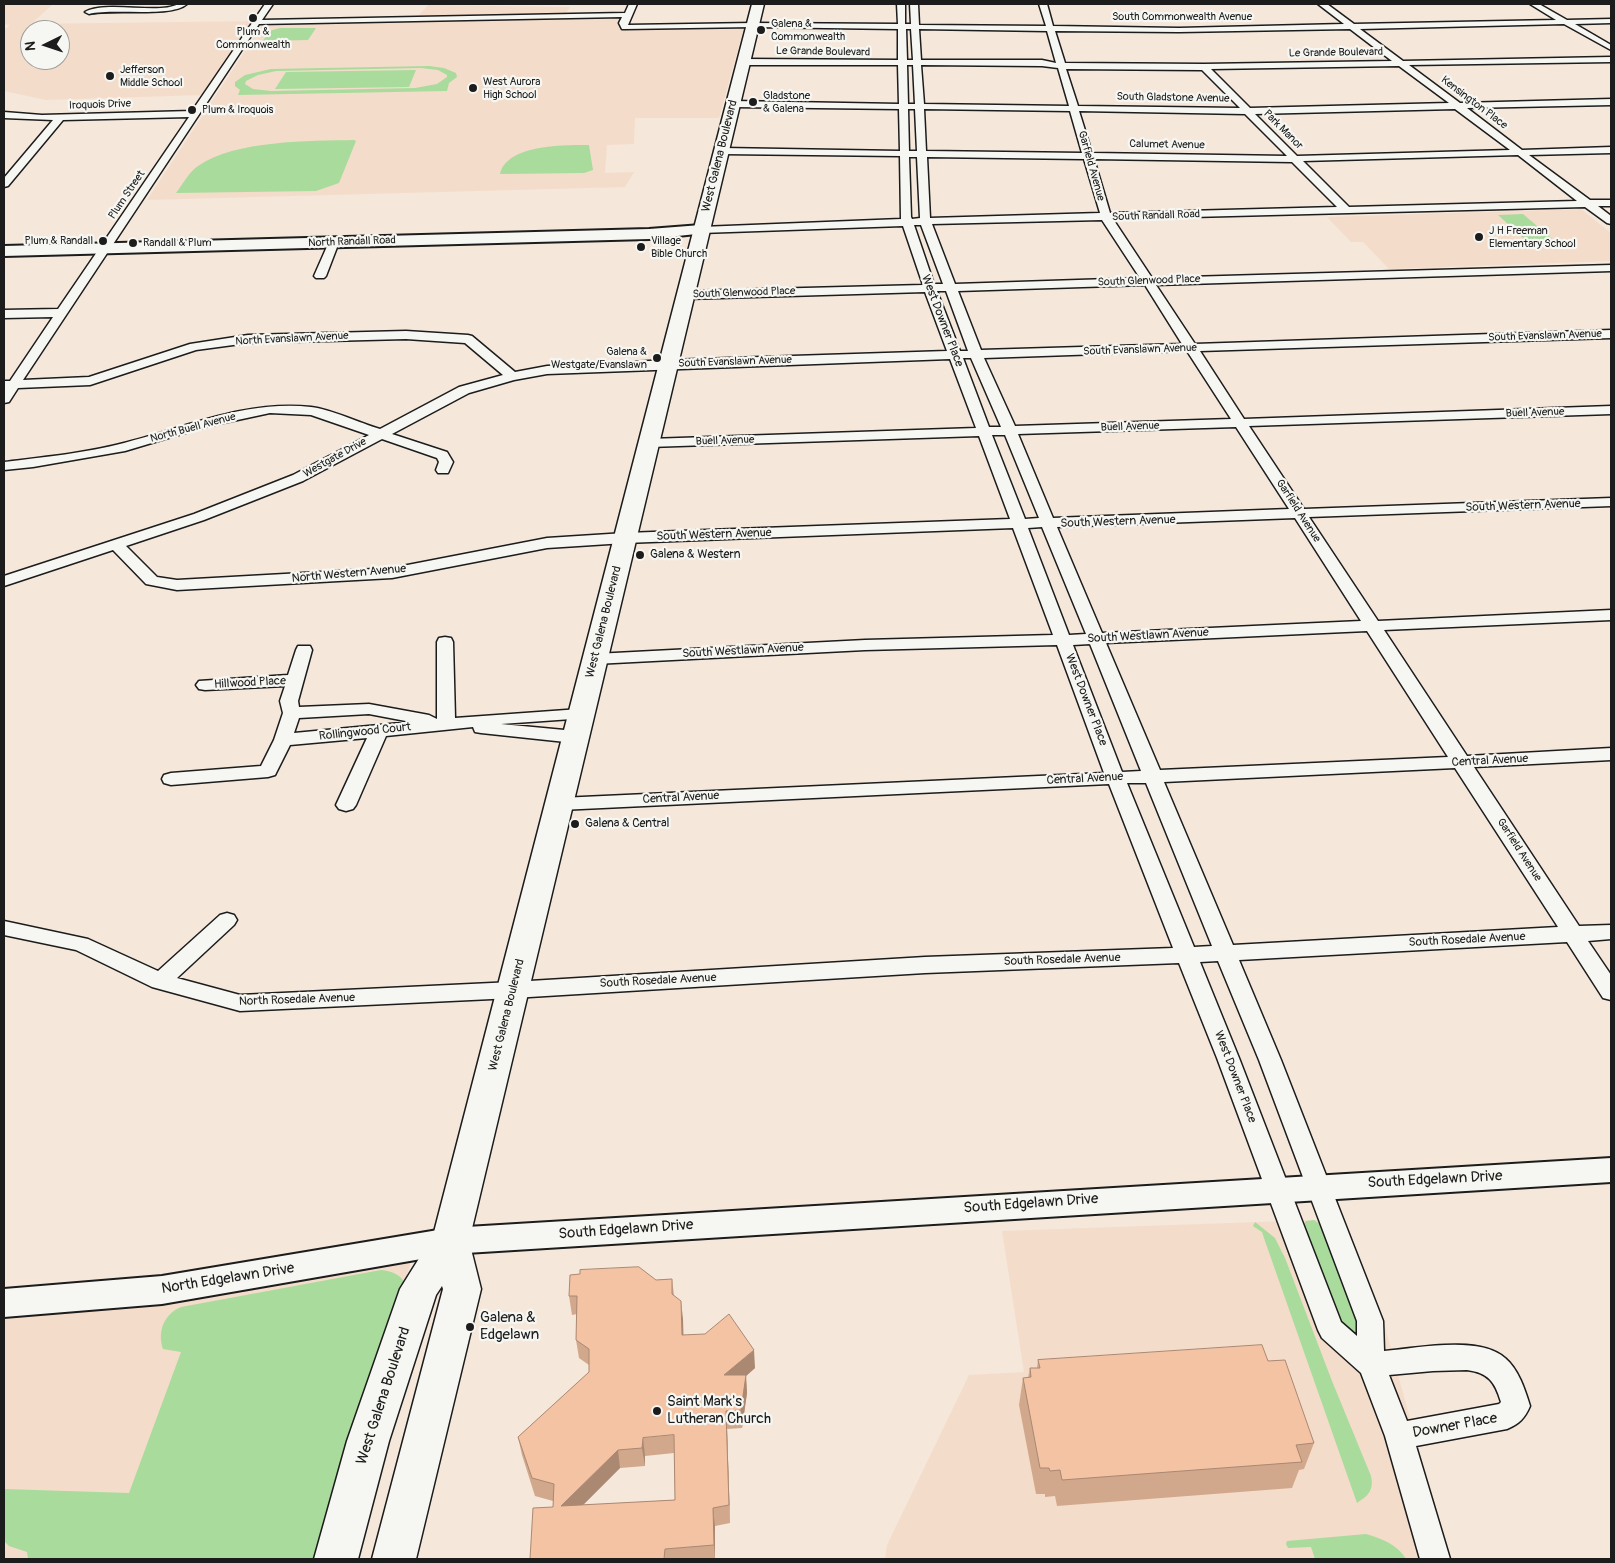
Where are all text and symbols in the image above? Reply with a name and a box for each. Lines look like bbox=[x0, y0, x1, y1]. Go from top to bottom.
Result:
street label: South Commonwealth Avenue bbox=[1112, 10, 1252, 24]
marker: Plum & Commonwealth bbox=[247, 12, 259, 24]
place label: Galena & Commonwealth bbox=[771, 17, 845, 43]
north arrow bbox=[20, 20, 70, 70]
marker: Galena & Commonwealth bbox=[755, 24, 767, 36]
place label: Plum & Commonwealth bbox=[216, 25, 290, 51]
text: N bbox=[22, 41, 39, 51]
street label: Le Grande Boulevard bbox=[776, 45, 870, 59]
street label: Le Grande Boulevard bbox=[1289, 46, 1383, 60]
place label: Jefferson Middle School bbox=[120, 63, 183, 89]
marker: Jefferson Middle School bbox=[104, 70, 116, 82]
street label: Kensington Place bbox=[1438, 74, 1510, 132]
place label: West Aurora High School bbox=[483, 75, 540, 101]
marker: West Aurora High School bbox=[467, 82, 479, 94]
place label: Gladstone & Galena bbox=[763, 89, 810, 115]
street label: South Gladstone Avenue bbox=[1116, 90, 1230, 106]
marker: Gladstone & Galena bbox=[747, 96, 759, 108]
street label: Iroquois Drive bbox=[69, 97, 131, 113]
street label: West Galena Boulevard bbox=[699, 98, 741, 214]
place label: Plum & Iroquois bbox=[202, 103, 273, 117]
marker: Plum & Iroquois bbox=[186, 104, 198, 116]
street label: Park Manor bbox=[1260, 107, 1306, 153]
street label: Garfield Avenue bbox=[1075, 129, 1107, 203]
street label: Calumet Avenue bbox=[1129, 138, 1205, 152]
street label: Plum Street bbox=[106, 168, 148, 222]
street label: South Randall Road bbox=[1112, 208, 1200, 224]
place label: J H Freeman Elementary School bbox=[1489, 224, 1576, 250]
marker: J H Freeman Elementary School bbox=[1473, 231, 1485, 243]
place label: Plum & Randall bbox=[25, 234, 93, 248]
street label: North Randall Road bbox=[308, 234, 396, 250]
place label: Village Bible Church bbox=[651, 234, 707, 260]
marker: Plum & Randall bbox=[97, 235, 109, 247]
place label: Randall & Plum bbox=[143, 236, 211, 250]
marker: Randall & Plum bbox=[127, 237, 139, 249]
marker: Village Bible Church bbox=[635, 241, 647, 253]
street label: West Downer Place bbox=[918, 273, 966, 369]
street label: South Glenwood Place bbox=[1097, 273, 1201, 289]
street label: South Glenwood Place bbox=[692, 285, 796, 301]
street label: South Evanslawn Avenue bbox=[1488, 327, 1602, 345]
street label: North Evanslawn Avenue bbox=[235, 329, 349, 349]
street label: South Evanslawn Avenue bbox=[1083, 341, 1197, 359]
place label: Galena & Westgate/Evanslawn bbox=[551, 345, 647, 371]
marker: Galena & Westgate/Evanslawn bbox=[651, 352, 663, 364]
street label: South Evanslawn Avenue bbox=[678, 353, 792, 371]
street label: Buell Avenue bbox=[1505, 405, 1565, 421]
street label: North Buell Avenue bbox=[149, 410, 237, 446]
street label: Buell Avenue bbox=[1100, 419, 1160, 435]
street label: Buell Avenue bbox=[695, 433, 755, 449]
street label: Westgate Drive bbox=[301, 435, 369, 481]
street label: Garfield Avenue bbox=[1273, 477, 1323, 545]
street label: South Western Avenue bbox=[1465, 497, 1581, 515]
street label: South Western Avenue bbox=[1060, 513, 1176, 531]
street label: South Western Avenue bbox=[656, 526, 772, 544]
place label: Galena & Western bbox=[650, 548, 741, 562]
marker: Galena & Western bbox=[634, 549, 646, 561]
street label: North Western Avenue bbox=[291, 562, 407, 586]
street label: West Galena Boulevard bbox=[583, 564, 625, 680]
street label: South Westlawn Avenue bbox=[1087, 626, 1209, 646]
street label: South Westlawn Avenue bbox=[682, 641, 804, 661]
street label: West Downer Place bbox=[1062, 652, 1110, 748]
street label: Hillwood Place bbox=[214, 674, 286, 692]
street label: Rollingwood Court bbox=[318, 720, 412, 744]
street label: Central Avenue bbox=[1451, 752, 1529, 770]
street label: Central Avenue bbox=[1046, 770, 1124, 788]
street label: Central Avenue bbox=[642, 789, 720, 807]
street label: Garfield Avenue bbox=[1494, 816, 1544, 884]
place label: Galena & Central bbox=[585, 817, 669, 831]
marker: Galena & Central bbox=[569, 818, 581, 830]
street label: South Rosedale Avenue bbox=[1408, 930, 1526, 950]
street label: South Rosedale Avenue bbox=[1003, 951, 1121, 969]
street label: West Galena Boulevard bbox=[486, 957, 528, 1073]
street label: South Rosedale Avenue bbox=[599, 971, 717, 991]
street label: North Rosedale Avenue bbox=[239, 991, 355, 1009]
street label: West Downer Place bbox=[1211, 1029, 1259, 1125]
street label: South Edgelawn Drive bbox=[1367, 1167, 1503, 1193]
street label: South Edgelawn Drive bbox=[963, 1190, 1099, 1218]
street label: South Edgelawn Drive bbox=[558, 1216, 694, 1244]
street label: North Edgelawn Drive bbox=[160, 1260, 296, 1298]
place label: Galena & Edgelawn bbox=[480, 1309, 539, 1344]
marker: Galena & Edgelawn bbox=[464, 1321, 476, 1333]
street label: West Galena Boulevard bbox=[353, 1325, 415, 1467]
place label: Saint Mark's Lutheran Church bbox=[667, 1393, 771, 1428]
marker: Saint Mark's Lutheran Church bbox=[651, 1405, 663, 1417]
street label: Downer Place bbox=[1411, 1410, 1499, 1442]

